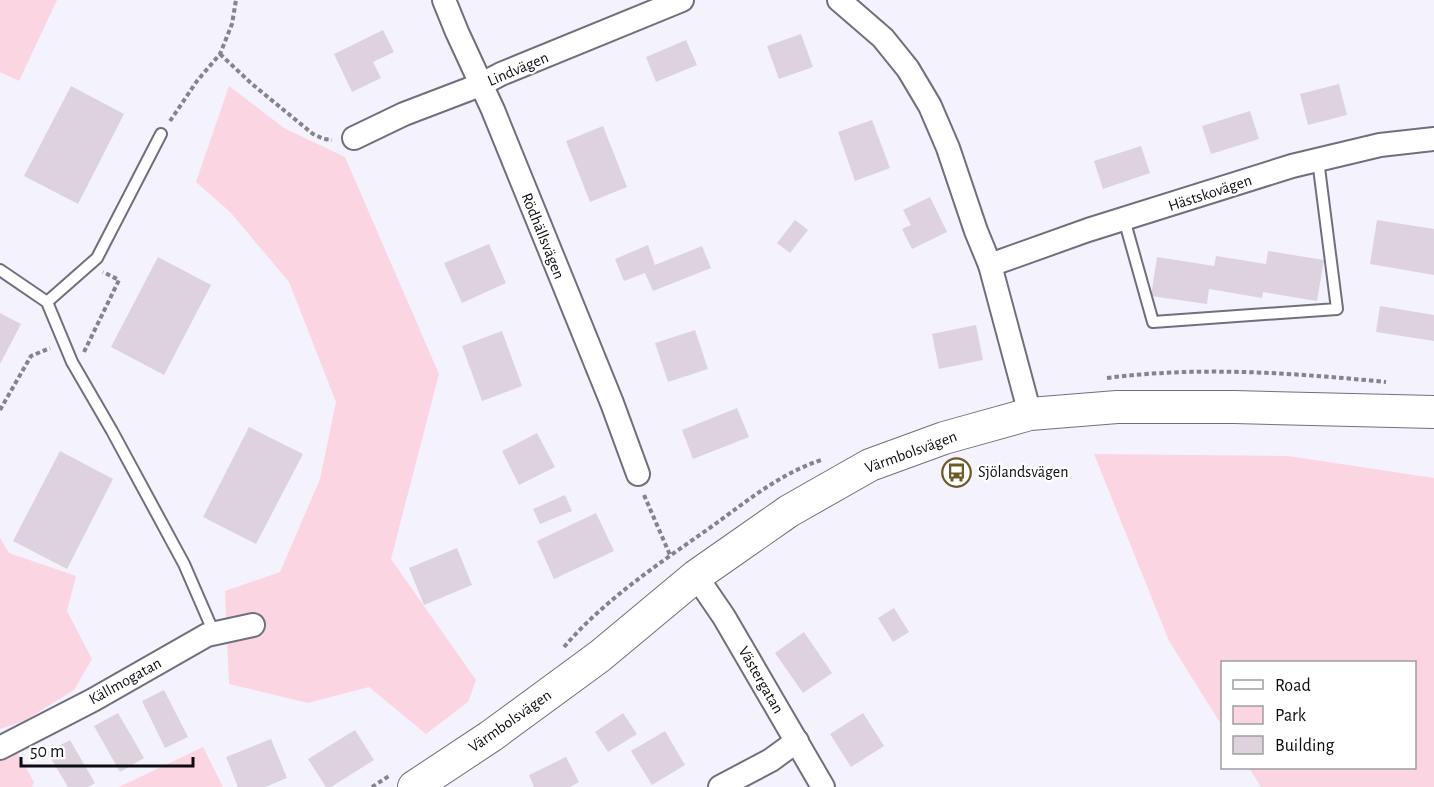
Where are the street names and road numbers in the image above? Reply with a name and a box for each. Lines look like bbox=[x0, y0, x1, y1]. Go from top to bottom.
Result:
street label: Lindvägen bbox=[485, 49, 551, 89]
street label: Hästskovägen bbox=[1166, 172, 1254, 214]
street label: Rödhällsvägen bbox=[518, 191, 568, 281]
street label: Värmbolsvägen bbox=[863, 428, 959, 476]
street label: Västergatan bbox=[735, 644, 787, 716]
street label: Källmogatan bbox=[86, 655, 164, 707]
street label: Värmbolsvägen bbox=[466, 687, 554, 755]

